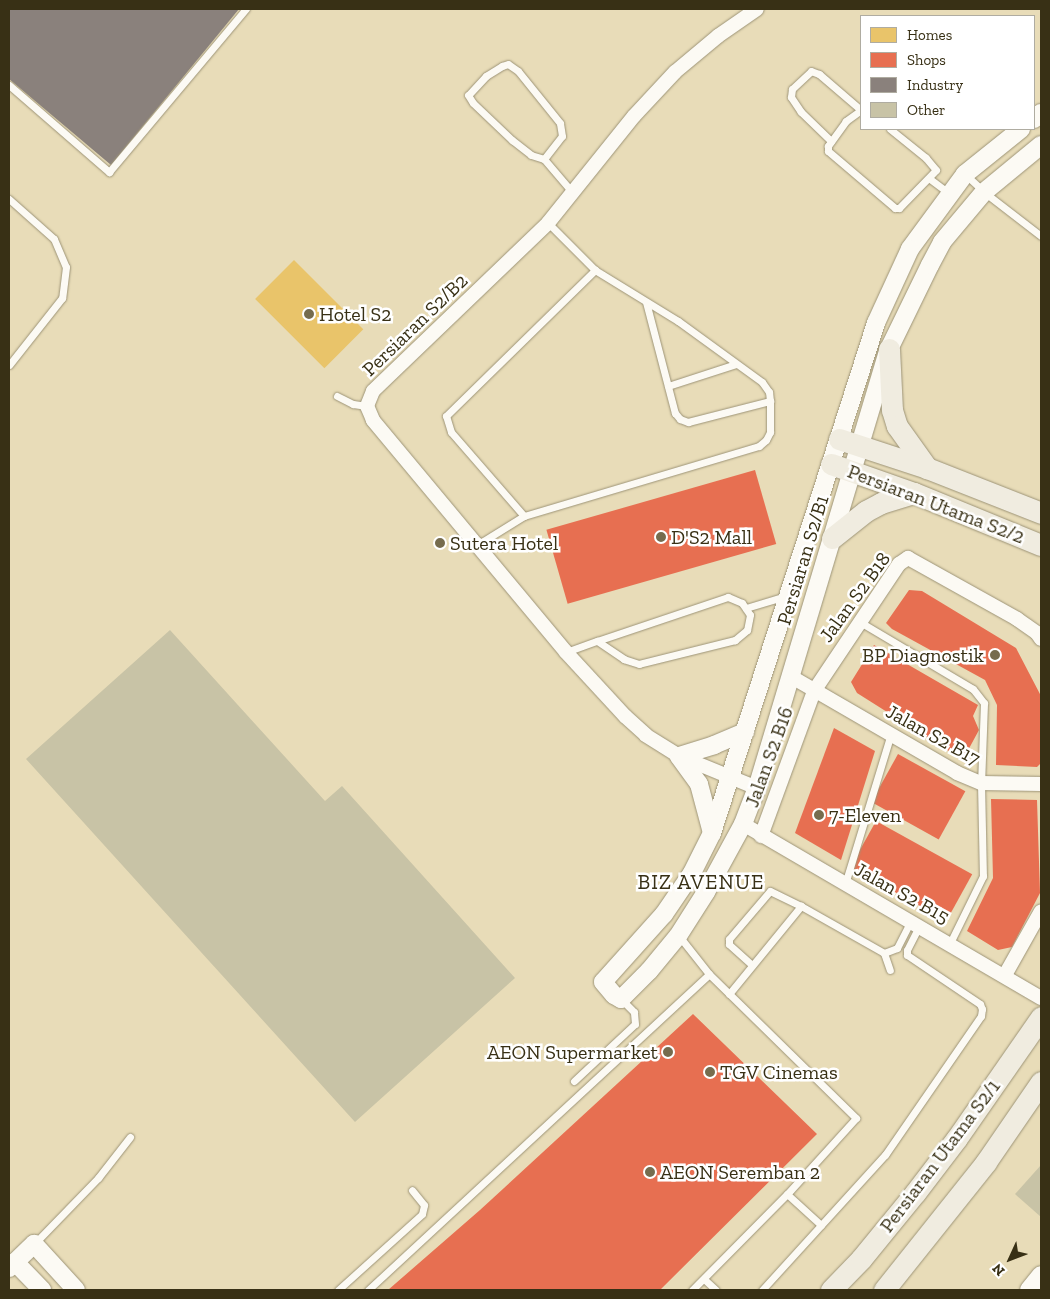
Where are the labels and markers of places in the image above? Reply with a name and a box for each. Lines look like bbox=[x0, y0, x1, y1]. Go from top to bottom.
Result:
place label: Hotel S2 bbox=[319, 302, 392, 326]
marker: Hotel S2 bbox=[303, 308, 315, 320]
place label: D'S2 Mall bbox=[671, 525, 752, 549]
place label: Sutera Hotel bbox=[450, 531, 558, 555]
marker: D'S2 Mall bbox=[655, 531, 667, 543]
marker: Sutera Hotel bbox=[434, 537, 446, 549]
place label: BP Diagnostik bbox=[862, 643, 984, 667]
marker: BP Diagnostik bbox=[988, 648, 1002, 662]
place label: 7-Eleven bbox=[829, 803, 901, 827]
marker: 7-Eleven bbox=[813, 809, 825, 821]
place label: AEON Supermarket bbox=[487, 1040, 658, 1064]
marker: AEON Supermarket bbox=[662, 1046, 674, 1058]
place label: TGV Cinemas bbox=[720, 1060, 838, 1084]
marker: TGV Cinemas bbox=[704, 1066, 716, 1078]
place label: AEON Seremban 2 bbox=[660, 1160, 820, 1184]
marker: AEON Seremban 2 bbox=[644, 1166, 656, 1178]

